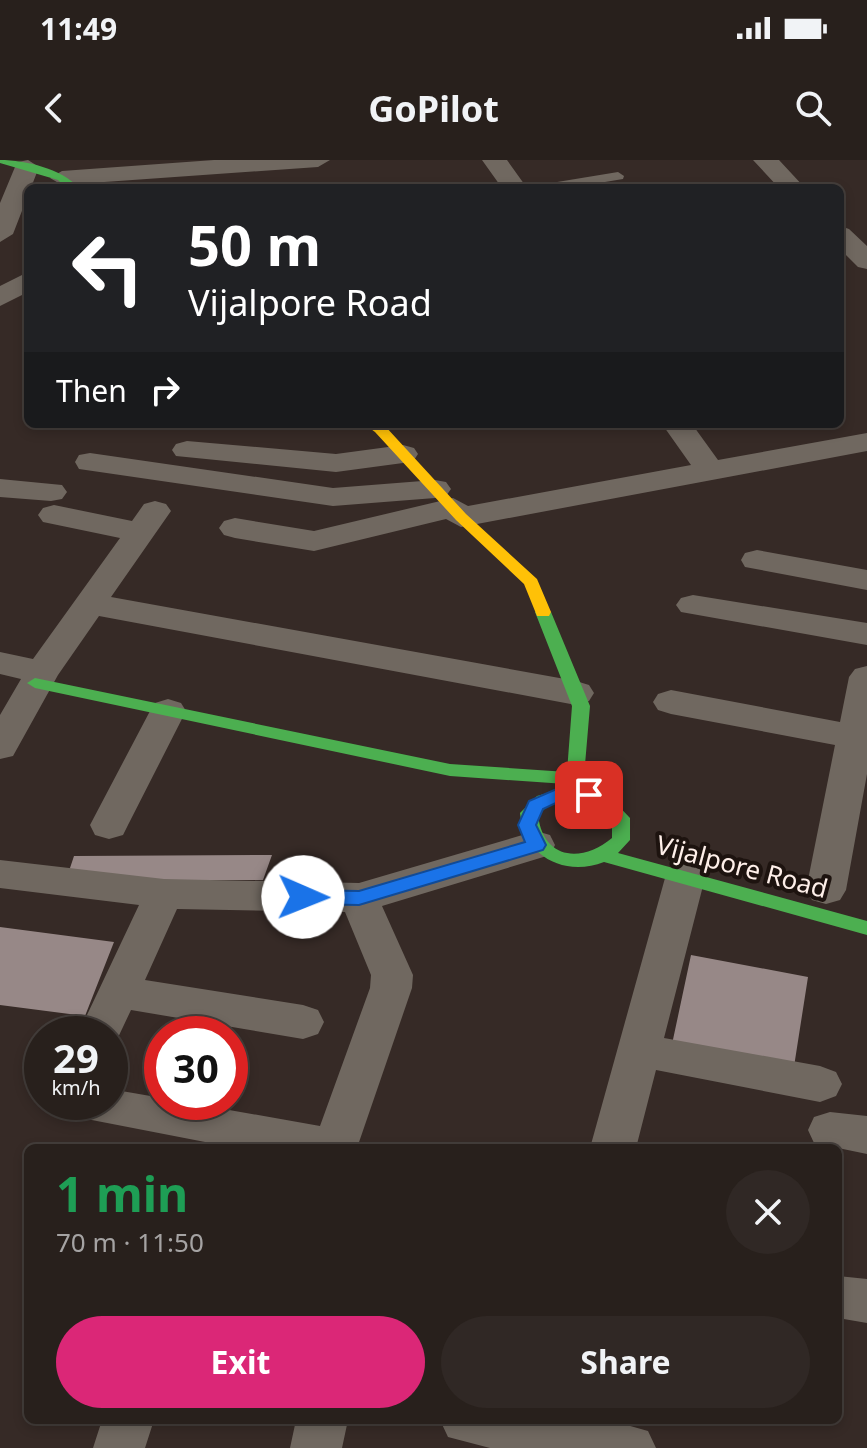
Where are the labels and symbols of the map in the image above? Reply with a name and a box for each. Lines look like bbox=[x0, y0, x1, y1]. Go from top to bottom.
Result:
pin bbox=[555, 761, 623, 829]
street label: Vijalpore Road bbox=[653, 826, 832, 906]
position arrow bbox=[261, 855, 345, 939]
speed limit sign: 30 bbox=[144, 1016, 248, 1120]

